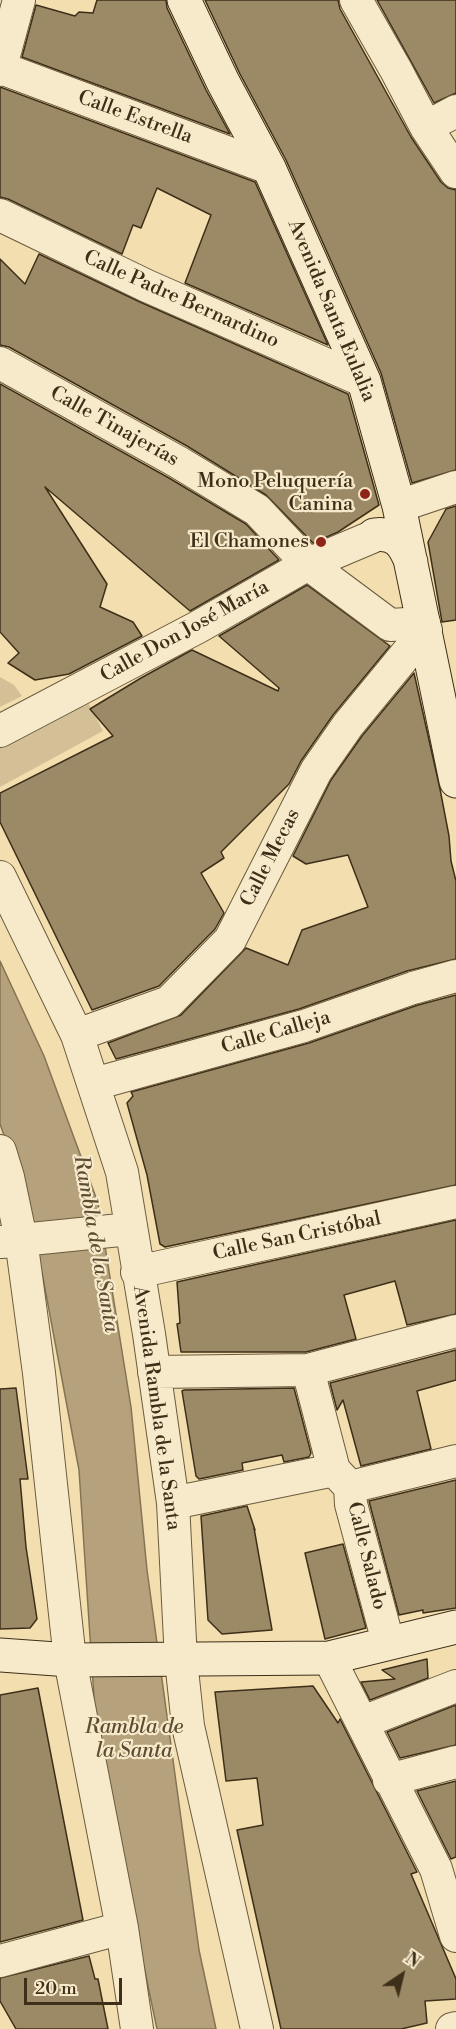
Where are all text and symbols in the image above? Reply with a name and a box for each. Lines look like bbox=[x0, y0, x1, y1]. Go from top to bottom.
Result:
street label: Calle Estrella bbox=[74, 86, 196, 150]
street label: Avenida Santa Eulalia bbox=[282, 216, 380, 406]
street label: Calle Padre Bernardino bbox=[80, 246, 282, 354]
street label: Calle Tinajerías bbox=[45, 382, 183, 472]
place label: Mono Peluquería Canina bbox=[197, 470, 353, 517]
marker: Mono Peluquería Canina bbox=[358, 487, 372, 501]
place label: El Chamones bbox=[190, 530, 309, 554]
marker: El Chamones bbox=[314, 535, 328, 549]
street label: Calle Don José María bbox=[96, 576, 274, 688]
street label: Calle Mecas bbox=[236, 805, 306, 911]
street label: Calle Calleja bbox=[219, 1006, 333, 1060]
water label: Rambla de la Santa bbox=[67, 1153, 123, 1335]
street label: Calle San Cristóbal bbox=[211, 1207, 383, 1267]
street label: Avenida Rambla de la Santa bbox=[127, 1284, 185, 1532]
street label: Calle Salado bbox=[341, 1500, 391, 1612]
water label: Rambla de la Santa bbox=[85, 1715, 183, 1765]
north arrow bbox=[372, 1945, 432, 2005]
text: N bbox=[401, 1948, 423, 1972]
scale bar bbox=[27, 1966, 124, 2004]
text: 20 m bbox=[35, 1977, 77, 2000]

